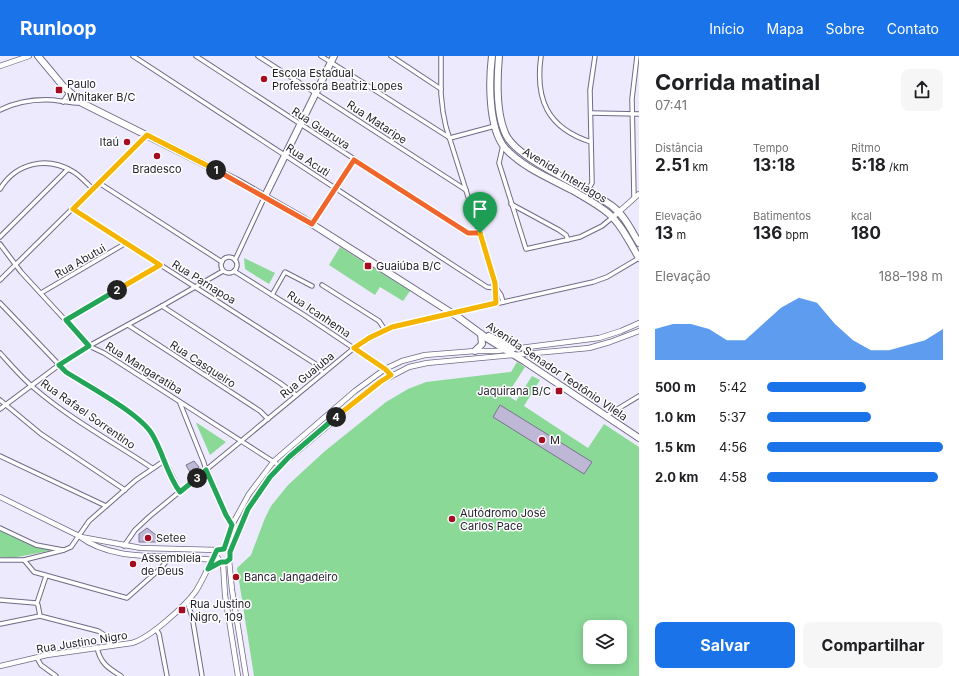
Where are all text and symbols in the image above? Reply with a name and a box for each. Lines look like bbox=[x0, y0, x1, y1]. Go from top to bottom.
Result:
text: Runloop bbox=[20, 17, 97, 40]
text: Início bbox=[709, 20, 745, 37]
text: Mapa bbox=[767, 20, 804, 37]
text: Sobre bbox=[826, 20, 865, 37]
text: Contato bbox=[887, 20, 939, 37]
place label: Escola Estadual Professora Beatriz Lopes bbox=[272, 66, 403, 93]
text: Corrida matinal bbox=[655, 69, 820, 95]
button: share bbox=[901, 69, 943, 111]
marker: Escola Estadual Professora Beatriz Lopes bbox=[259, 74, 269, 84]
place label: Paulo Whitaker B/C bbox=[67, 77, 135, 104]
marker: Paulo Whitaker B/C bbox=[54, 85, 64, 95]
street label: Rua Mataripe bbox=[344, 97, 410, 147]
text: 07:41 bbox=[655, 97, 687, 113]
street label: Rua Guaruva bbox=[289, 104, 353, 152]
place label: Itaú bbox=[100, 135, 119, 149]
marker: Itaú bbox=[122, 137, 132, 147]
street label: Rua Acuti bbox=[283, 141, 333, 179]
text: Distância bbox=[655, 141, 703, 155]
text: Tempo bbox=[753, 141, 789, 155]
text: Ritmo bbox=[851, 141, 881, 155]
street label: Avenida Interlagos bbox=[520, 144, 610, 206]
marker: Bradesco bbox=[152, 151, 162, 161]
text: 2.51 bbox=[655, 155, 689, 175]
text: 13:18 bbox=[753, 155, 795, 175]
text: 5:18 bbox=[851, 155, 886, 175]
pin: 1 bbox=[206, 160, 226, 180]
text: km bbox=[689, 160, 708, 174]
text: /km bbox=[886, 160, 909, 174]
place label: Bradesco bbox=[132, 162, 182, 176]
text: 1 bbox=[214, 163, 218, 177]
pin bbox=[463, 192, 497, 233]
icon: arrive bbox=[469, 198, 491, 220]
text: Elevação bbox=[655, 209, 702, 223]
text: Batimentos bbox=[753, 209, 811, 223]
text: kcal bbox=[851, 209, 872, 223]
text: 13 bbox=[655, 223, 673, 243]
text: 136 bbox=[753, 223, 782, 243]
text: 180 bbox=[851, 223, 881, 243]
text: m bbox=[673, 228, 686, 242]
text: bpm bbox=[782, 228, 809, 242]
street label: Rua Abutui bbox=[52, 241, 108, 281]
street label: Rua Parnapoa bbox=[169, 257, 239, 307]
place label: Guaiúba B/C bbox=[376, 259, 441, 273]
marker: Guaiúba B/C bbox=[363, 261, 373, 271]
text: Elevação bbox=[655, 268, 710, 284]
text: 188–198 m bbox=[879, 268, 943, 284]
pin: 2 bbox=[107, 280, 127, 300]
text: 2 bbox=[114, 283, 120, 297]
street label: Rua Icanhema bbox=[285, 288, 353, 340]
street label: Avenida Senador Teotônio Vilela bbox=[484, 318, 630, 424]
street label: Rua Casqueiro bbox=[167, 338, 239, 391]
street label: Rua Mangaratiba bbox=[103, 339, 185, 397]
street label: Rua Guaiuba bbox=[277, 349, 337, 401]
street label: Rua Rafael Sorrentino bbox=[38, 376, 138, 452]
text: 500 m bbox=[655, 379, 696, 395]
text: 5:42 bbox=[719, 379, 747, 395]
place label: Jaquirana B/C bbox=[477, 384, 551, 398]
marker: Jaquirana B/C bbox=[554, 386, 564, 396]
pin: 4 bbox=[326, 407, 346, 427]
text: 1.0 km bbox=[655, 409, 696, 425]
text: 5:37 bbox=[719, 409, 746, 425]
text: 4 bbox=[332, 410, 340, 424]
place label: M bbox=[550, 433, 560, 447]
marker: M bbox=[537, 435, 547, 445]
text: 1.5 km bbox=[655, 439, 696, 455]
text: 4:56 bbox=[719, 439, 747, 455]
pin: 3 bbox=[187, 468, 207, 488]
text: 2.0 km bbox=[655, 469, 698, 485]
text: 4:58 bbox=[719, 469, 747, 485]
text: 3 bbox=[193, 471, 201, 485]
place label: Autódromo José Carlos Pace bbox=[460, 506, 546, 533]
marker: Autódromo José Carlos Pace bbox=[447, 514, 457, 524]
place label: Setee bbox=[156, 531, 186, 545]
marker: Setee bbox=[143, 533, 153, 543]
place label: Assembleia de Deus bbox=[141, 551, 201, 578]
marker: Assembleia de Deus bbox=[128, 559, 138, 569]
place label: Banca Jangadeiro bbox=[244, 570, 338, 584]
marker: Banca Jangadeiro bbox=[231, 572, 241, 582]
place label: Rua Justino Nigro, 109 bbox=[190, 597, 251, 624]
marker: Rua Justino Nigro, 109 bbox=[177, 605, 187, 615]
map controls bbox=[583, 620, 627, 664]
button: layers bbox=[583, 620, 627, 664]
button: Salvar bbox=[655, 622, 795, 668]
button: Compartilhar bbox=[803, 622, 943, 668]
street label: Rua Justino Nigro bbox=[35, 628, 129, 656]

